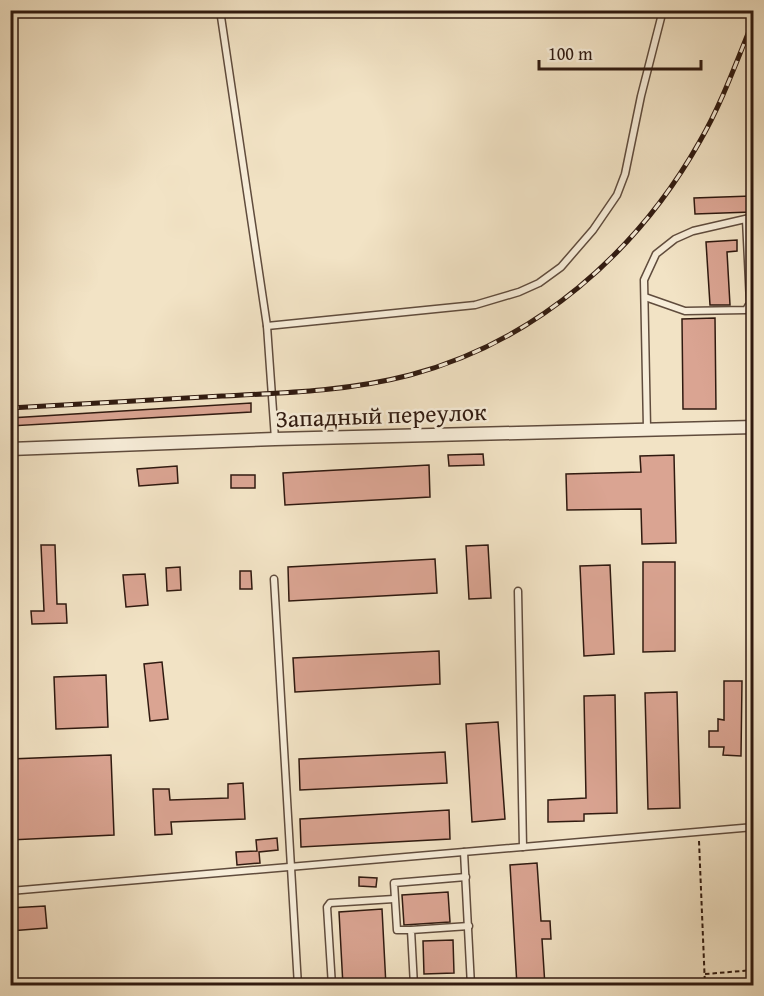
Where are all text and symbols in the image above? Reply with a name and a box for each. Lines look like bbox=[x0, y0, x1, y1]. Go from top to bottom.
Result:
scale bar bbox=[539, 33, 701, 71]
text: 100 m bbox=[548, 40, 593, 67]
street label: Западный переулок bbox=[275, 394, 488, 436]

